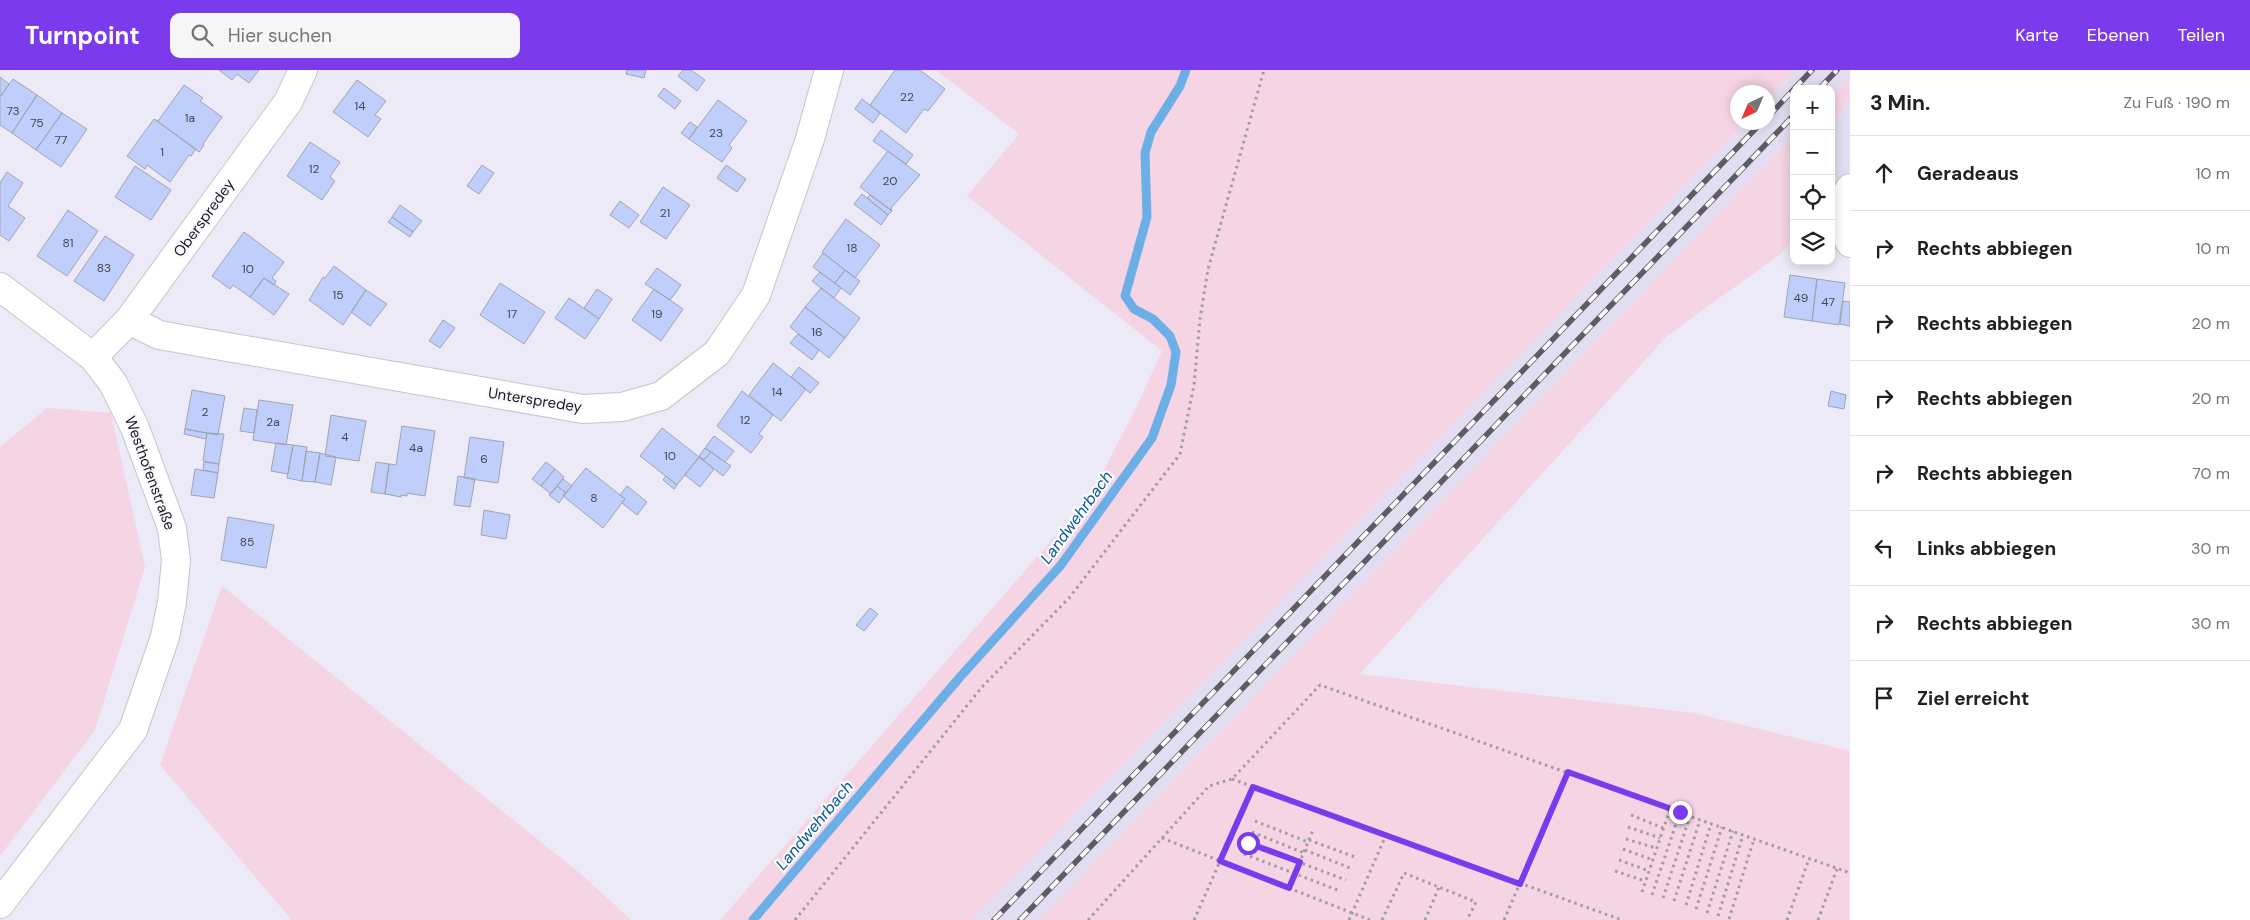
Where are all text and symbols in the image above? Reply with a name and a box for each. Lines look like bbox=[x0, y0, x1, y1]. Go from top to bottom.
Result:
search box bbox=[170, 13, 520, 58]
text: Turnpoint bbox=[25, 20, 140, 51]
icon: search bbox=[188, 21, 216, 49]
text: Hier suchen bbox=[228, 23, 332, 48]
text: Karte bbox=[2015, 23, 2059, 47]
text: Ebenen bbox=[2087, 23, 2149, 47]
text: Teilen bbox=[2177, 23, 2225, 47]
north arrow bbox=[1730, 85, 1775, 130]
map controls bbox=[1790, 85, 1835, 265]
button: + bbox=[1790, 85, 1835, 130]
house number: 22 bbox=[900, 89, 914, 105]
text: 3 Min. bbox=[1870, 89, 1930, 117]
text: Zu Fuß · 190 m bbox=[2123, 92, 2230, 113]
house number: 14 bbox=[354, 98, 366, 114]
house number: 73 bbox=[6, 103, 20, 119]
house number: 1a bbox=[185, 110, 195, 126]
house number: 75 bbox=[30, 115, 44, 131]
house number: 23 bbox=[709, 125, 723, 141]
button: − bbox=[1790, 130, 1835, 175]
house number: 77 bbox=[55, 132, 67, 148]
house number: 1 bbox=[160, 144, 164, 160]
icon: ahead bbox=[1870, 159, 1898, 187]
house number: 12 bbox=[309, 161, 319, 177]
text: Geradeaus bbox=[1917, 161, 2019, 186]
text: 10 m bbox=[2196, 163, 2230, 184]
house number: 20 bbox=[882, 173, 898, 189]
street label: Oberspredey bbox=[169, 174, 239, 261]
button: locate bbox=[1790, 175, 1835, 220]
house number: 21 bbox=[660, 205, 670, 221]
button: layers bbox=[1790, 220, 1835, 265]
icon: right bbox=[1870, 234, 1898, 262]
house number: 81 bbox=[63, 235, 73, 251]
text: Rechts abbiegen bbox=[1917, 236, 2072, 261]
text: 10 m bbox=[2196, 238, 2230, 259]
house number: 18 bbox=[846, 240, 858, 256]
house number: 83 bbox=[97, 260, 111, 276]
house number: 10 bbox=[242, 261, 254, 277]
house number: 15 bbox=[332, 287, 344, 303]
house number: 49 bbox=[1794, 290, 1808, 306]
house number: 47 bbox=[1821, 294, 1835, 310]
house number: 17 bbox=[507, 306, 517, 322]
house number: 19 bbox=[651, 306, 663, 322]
icon: right bbox=[1870, 309, 1898, 337]
text: Rechts abbiegen bbox=[1917, 311, 2072, 336]
text: 20 m bbox=[2191, 313, 2230, 334]
house number: 16 bbox=[811, 324, 823, 340]
street label: Unterspredey bbox=[487, 383, 584, 417]
house number: 14 bbox=[771, 384, 783, 400]
icon: right bbox=[1870, 384, 1898, 412]
text: Rechts abbiegen bbox=[1917, 386, 2072, 411]
text: 20 m bbox=[2191, 388, 2230, 409]
house number: 2 bbox=[202, 404, 209, 420]
house number: 12 bbox=[740, 412, 750, 428]
street label: Westhofenstraße bbox=[120, 413, 180, 533]
house number: 2a bbox=[266, 414, 280, 430]
house number: 4 bbox=[341, 429, 349, 445]
house number: 4a bbox=[409, 440, 423, 456]
house number: 10 bbox=[664, 448, 676, 464]
house number: 6 bbox=[480, 451, 488, 467]
icon: right bbox=[1870, 459, 1898, 487]
text: Rechts abbiegen bbox=[1917, 461, 2072, 486]
text: 70 m bbox=[2192, 463, 2230, 484]
water label: Landwehrbach bbox=[1036, 467, 1117, 568]
house number: 8 bbox=[590, 490, 598, 506]
house number: 85 bbox=[240, 534, 254, 550]
icon: left bbox=[1870, 534, 1898, 562]
text: Links abbiegen bbox=[1917, 536, 2056, 561]
text: 30 m bbox=[2191, 538, 2230, 559]
icon: right bbox=[1870, 609, 1898, 637]
text: Rechts abbiegen bbox=[1917, 611, 2072, 636]
text: 30 m bbox=[2191, 613, 2230, 634]
icon: arrive bbox=[1870, 684, 1898, 712]
text: Ziel erreicht bbox=[1917, 686, 2029, 711]
water label: Landwehrbach bbox=[771, 776, 858, 874]
route end bbox=[1669, 801, 1692, 824]
route start bbox=[1237, 832, 1260, 855]

